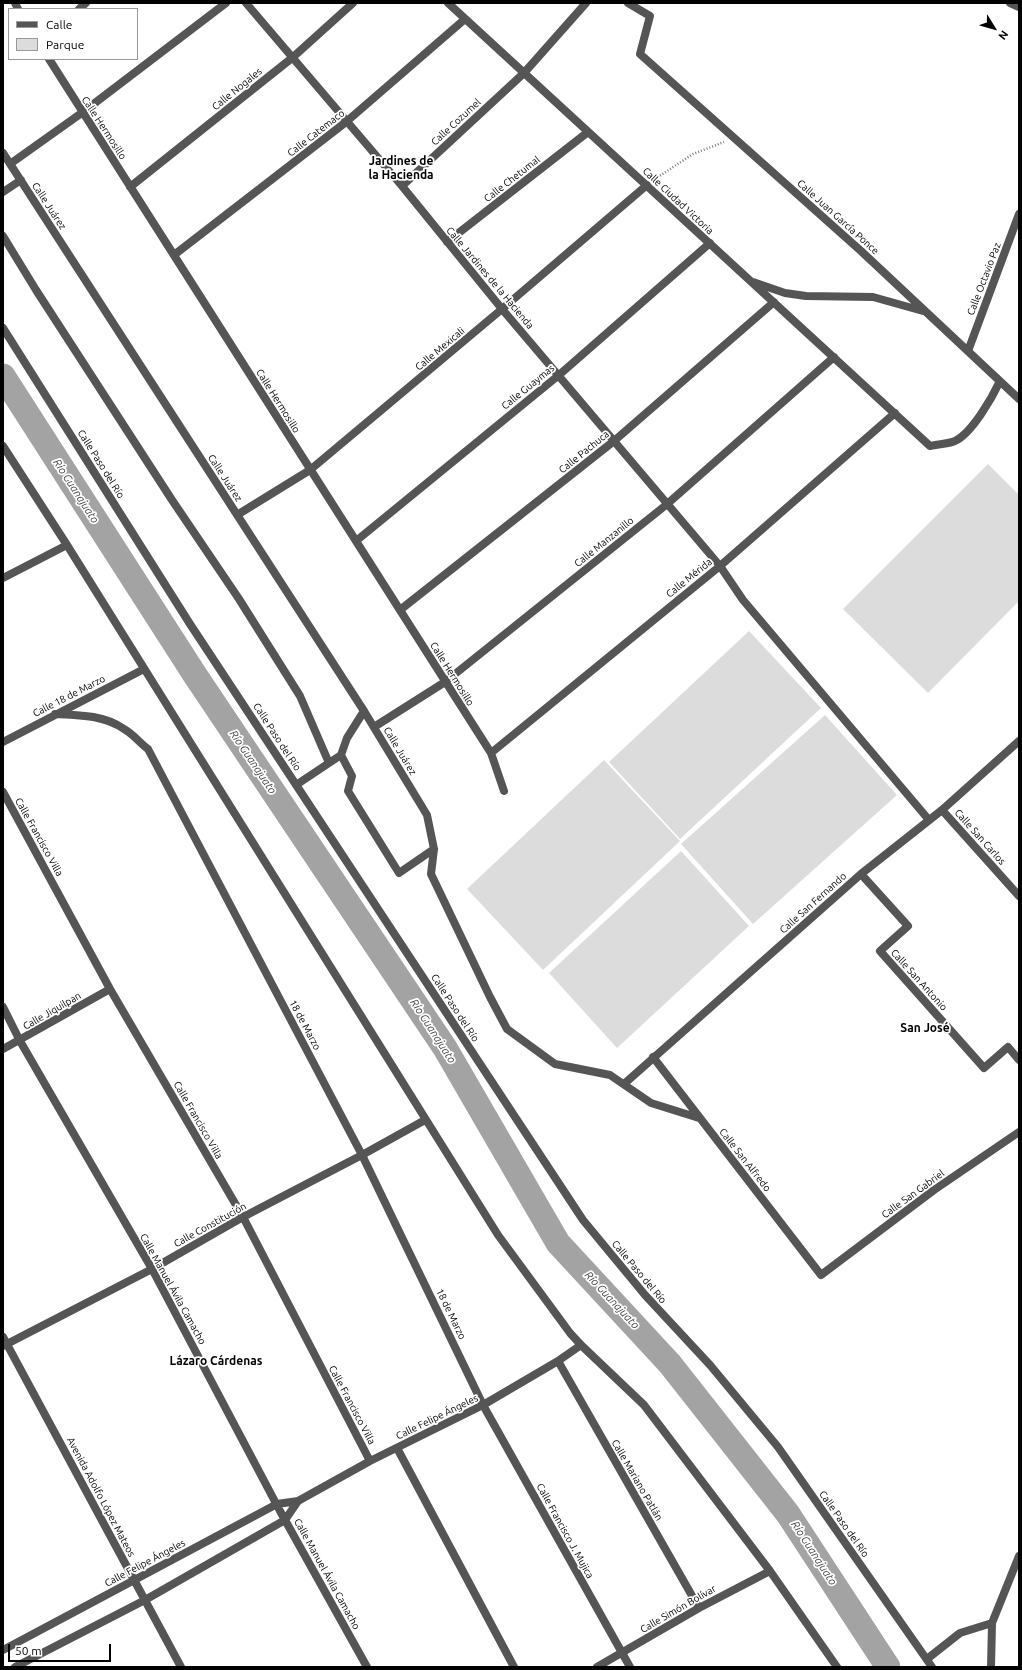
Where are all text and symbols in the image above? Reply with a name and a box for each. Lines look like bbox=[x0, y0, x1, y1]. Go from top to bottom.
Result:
legend bbox=[8, 8, 138, 60]
north arrow bbox=[974, 8, 1014, 48]
text: Calle bbox=[46, 18, 72, 31]
text: N bbox=[996, 28, 1011, 42]
text: Parque bbox=[46, 38, 84, 51]
street label: Calle Nogales bbox=[210, 65, 264, 113]
street label: Calle Hermosillo bbox=[79, 94, 129, 162]
street label: Calle Cozumel bbox=[429, 96, 483, 148]
street label: Calle Catemaco bbox=[285, 107, 347, 159]
street label: Calle Chetumal bbox=[482, 153, 542, 205]
district label: Jardines de la Hacienda bbox=[368, 154, 434, 182]
street label: Calle Ciudad Victoria bbox=[640, 165, 716, 237]
street label: Calle Juan García Ponce bbox=[795, 177, 881, 257]
street label: Calle Juárez bbox=[29, 180, 69, 232]
street label: Calle Jardines de la Hacienda bbox=[444, 225, 536, 331]
street label: Calle Octavio Paz bbox=[965, 241, 1003, 317]
street label: Calle Mexicali bbox=[413, 325, 467, 373]
street label: Calle Guaymas bbox=[499, 362, 557, 412]
street label: Calle Hermosillo bbox=[254, 367, 302, 435]
street label: Calle Paso del Río bbox=[75, 427, 127, 501]
street label: Calle Pachuca bbox=[556, 428, 612, 476]
street label: Calle Juárez bbox=[205, 452, 245, 504]
water label: Río Guanajuato bbox=[50, 456, 102, 526]
street label: Calle Manzanillo bbox=[572, 514, 636, 570]
street label: Calle Mérida bbox=[664, 556, 714, 600]
street label: Calle Hermosillo bbox=[428, 640, 476, 708]
street label: Calle 18 de Marzo bbox=[31, 673, 107, 719]
street label: Calle Paso del Río bbox=[251, 701, 303, 773]
street label: Calle Juárez bbox=[381, 725, 419, 777]
water label: Río Guanajuato bbox=[227, 728, 279, 796]
street label: Calle Francisco Villa bbox=[12, 796, 66, 878]
street label: Calle San Carlos bbox=[952, 807, 1008, 867]
street label: Calle San Fernando bbox=[777, 870, 849, 936]
street label: Calle San Antonio bbox=[888, 947, 950, 1013]
street label: Calle Paso del Río bbox=[429, 972, 481, 1044]
street label: Calle Jiquilpan bbox=[21, 990, 83, 1032]
water label: Río Guanajuato bbox=[407, 996, 459, 1066]
street label: 18 de Marzo bbox=[287, 998, 323, 1052]
district label: San José bbox=[900, 1021, 950, 1035]
street label: Calle Francisco Villa bbox=[171, 1079, 225, 1161]
street label: Calle San Alfredo bbox=[717, 1126, 773, 1194]
street label: Calle San Gabriel bbox=[879, 1167, 947, 1221]
street label: Calle Constitución bbox=[172, 1200, 248, 1250]
street label: Calle Manuel Ávila Camacho bbox=[137, 1231, 209, 1347]
street label: Calle Paso del Río bbox=[609, 1238, 669, 1306]
water label: Río Guanajuato bbox=[582, 1268, 642, 1332]
street label: 18 de Marzo bbox=[434, 1287, 468, 1341]
district label: Lázaro Cárdenas bbox=[170, 1354, 262, 1368]
street label: Calle Francisco Villa bbox=[326, 1363, 378, 1447]
street label: Calle Felipe Ángeles bbox=[394, 1392, 480, 1442]
street label: Avenida Adolfo López Mateos bbox=[64, 1435, 138, 1559]
street label: Calle Mariano Patlán bbox=[609, 1437, 665, 1523]
street label: Calle Francisco J. Mujica bbox=[534, 1481, 596, 1581]
street label: Calle Paso del Río bbox=[817, 1488, 871, 1560]
street label: Calle Manuel Ávila Camacho bbox=[291, 1516, 363, 1632]
water label: Río Guanajuato bbox=[788, 1518, 840, 1588]
street label: Calle Felipe Ángeles bbox=[103, 1537, 187, 1589]
street label: Calle Simón Bolívar bbox=[638, 1582, 718, 1636]
scale bar bbox=[10, 1636, 113, 1662]
text: 50 m bbox=[15, 1644, 42, 1657]

